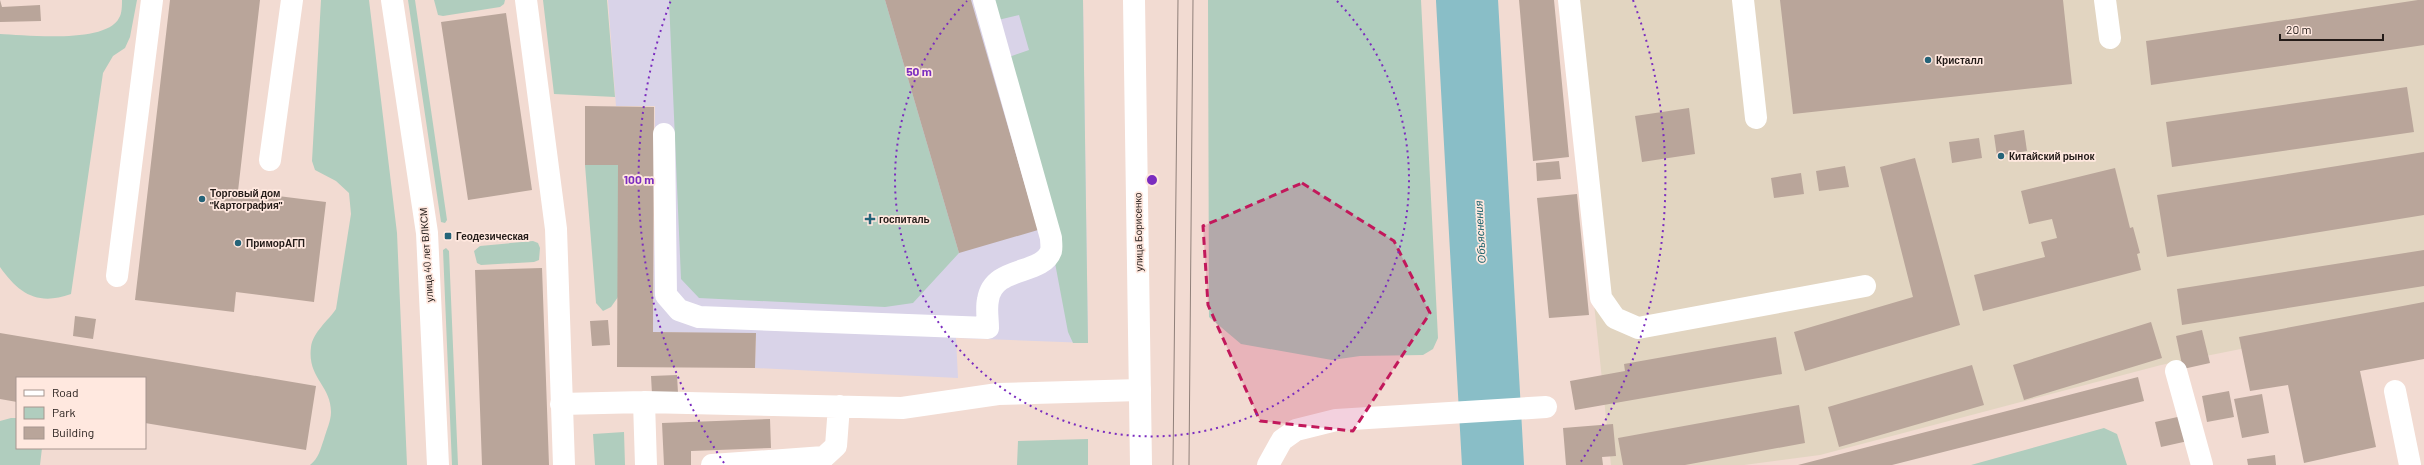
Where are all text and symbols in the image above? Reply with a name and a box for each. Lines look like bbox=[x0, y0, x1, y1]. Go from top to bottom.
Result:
scale bar bbox=[2280, 16, 2383, 42]
text: 20 m bbox=[2286, 22, 2312, 36]
place label: Кристалл bbox=[1936, 54, 1983, 66]
marker: Кристалл bbox=[1923, 55, 1933, 65]
text: 50 m bbox=[906, 64, 932, 78]
place label: Китайский рынок bbox=[2009, 150, 2096, 162]
marker: Китайский рынок bbox=[1996, 151, 2006, 161]
text: 100 m bbox=[624, 172, 654, 186]
centre of rings bbox=[1145, 173, 1159, 187]
place label: Торговый дом "Картография" bbox=[210, 187, 283, 211]
street label: улица Борисенко bbox=[1131, 192, 1145, 272]
marker: Торговый дом "Картография" bbox=[197, 194, 207, 204]
water label: Объяснения bbox=[1471, 200, 1488, 264]
street label: улица 40 лет ВЛКСМ bbox=[417, 207, 435, 303]
marker: госпиталь bbox=[864, 213, 876, 225]
place label: госпиталь bbox=[879, 213, 930, 225]
place label: Геодезическая bbox=[456, 230, 529, 242]
marker: Геодезическая bbox=[443, 231, 453, 241]
place label: ПриморАГП bbox=[246, 237, 305, 249]
marker: ПриморАГП bbox=[233, 238, 243, 248]
legend bbox=[16, 377, 146, 449]
text: Road bbox=[52, 385, 79, 399]
text: Park bbox=[52, 405, 76, 419]
text: Building bbox=[52, 425, 94, 439]

